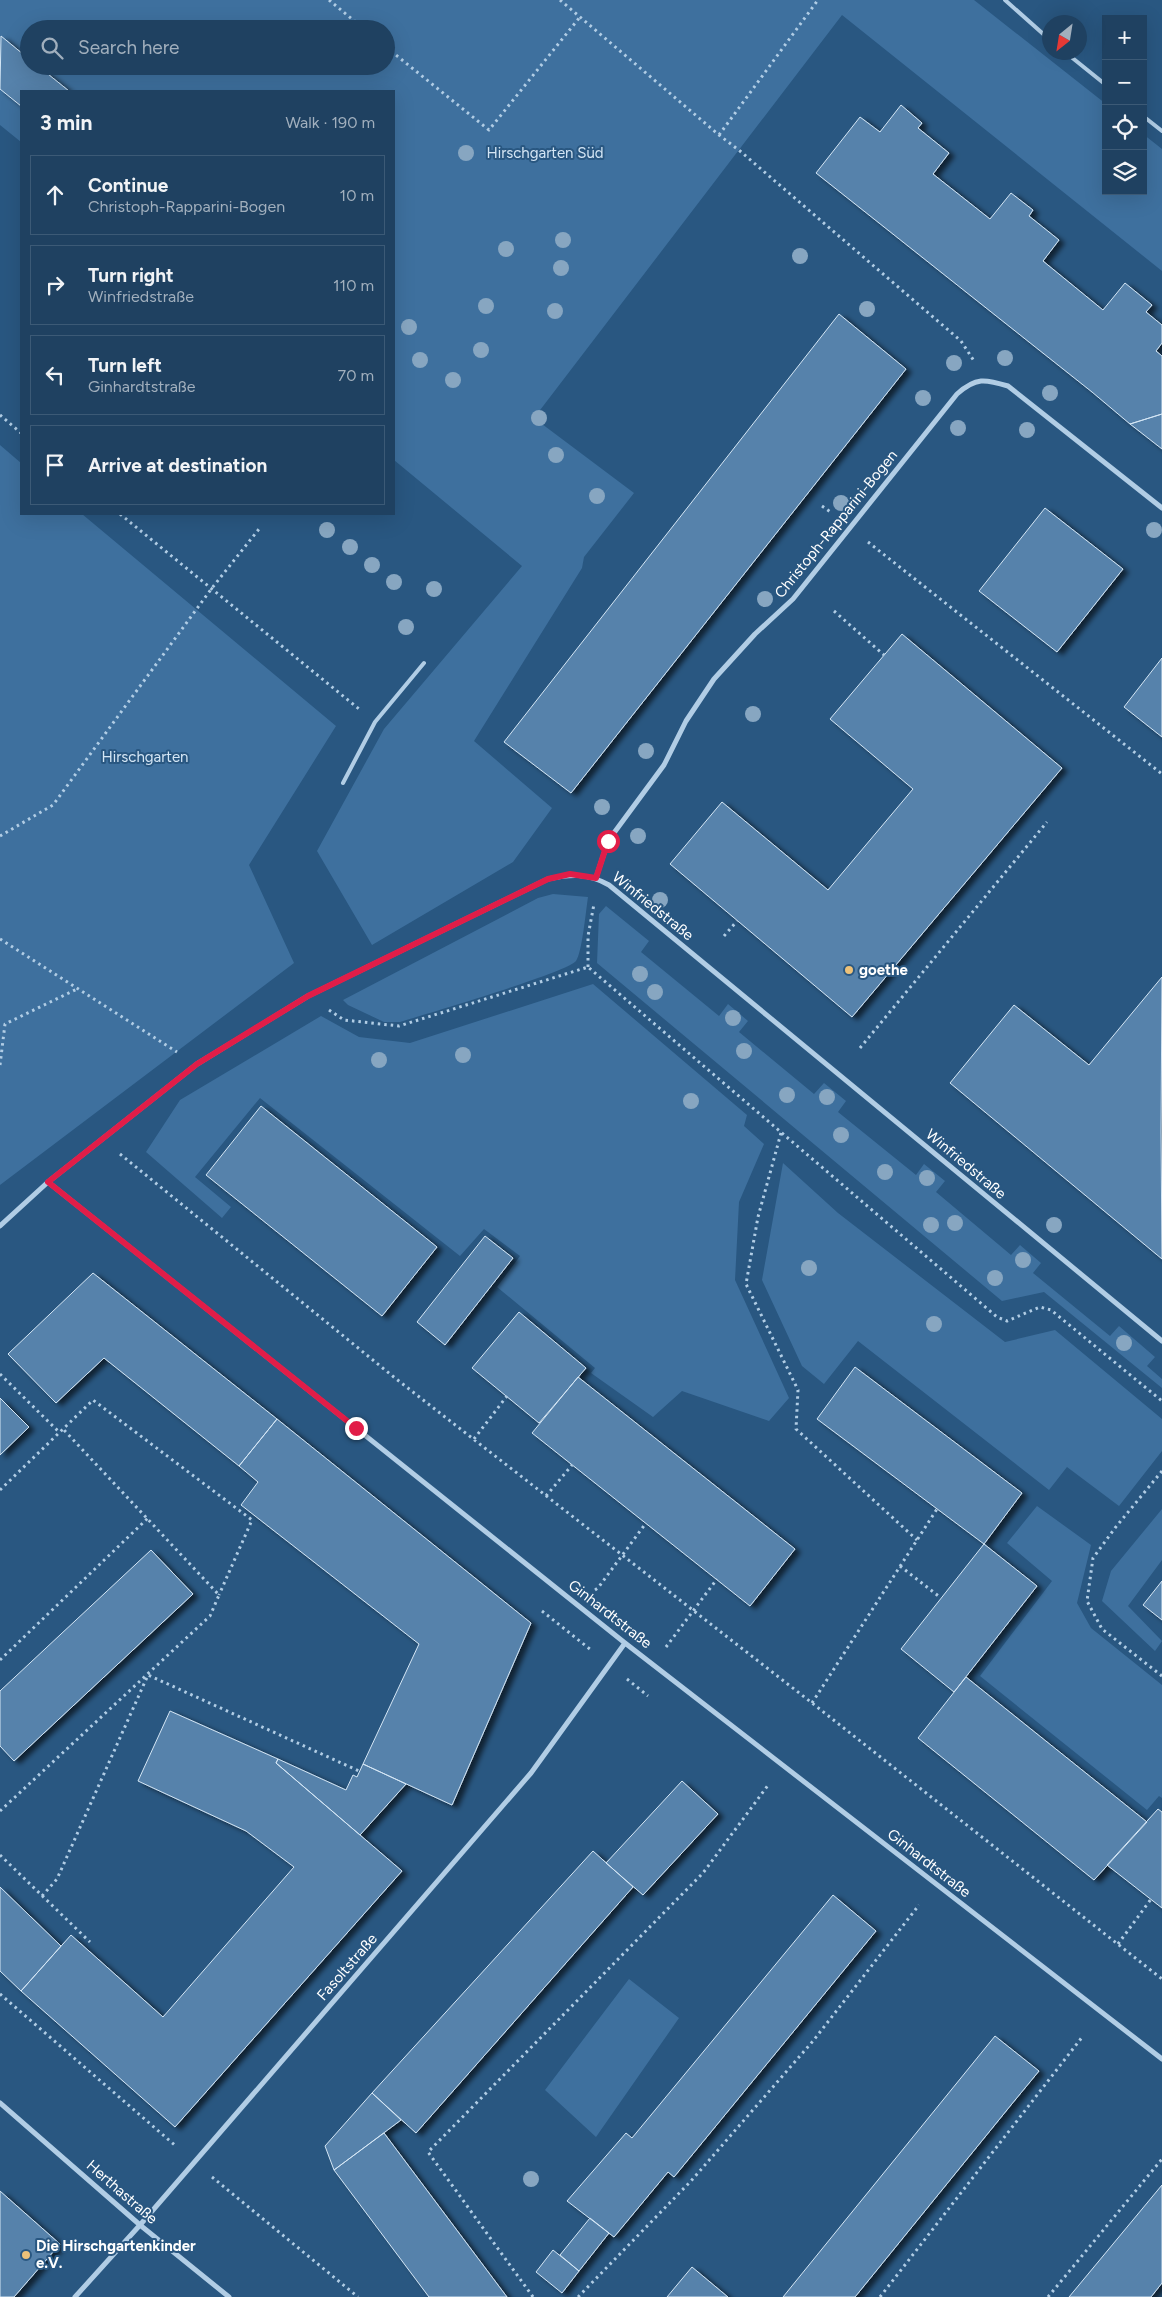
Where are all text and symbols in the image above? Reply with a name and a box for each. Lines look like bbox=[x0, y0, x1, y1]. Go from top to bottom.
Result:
north arrow bbox=[1042, 15, 1087, 60]
map controls bbox=[1102, 15, 1147, 195]
button: + bbox=[1102, 15, 1147, 60]
search box bbox=[20, 20, 395, 75]
icon: search bbox=[38, 34, 66, 62]
text: Search here bbox=[78, 36, 180, 59]
button: − bbox=[1102, 60, 1147, 105]
button: locate bbox=[1102, 105, 1147, 150]
text: 3 min bbox=[40, 110, 92, 135]
text: Walk · 190 m bbox=[285, 113, 375, 132]
park label: Hirschgarten Süd bbox=[486, 144, 604, 162]
button: layers bbox=[1102, 150, 1147, 195]
text: Continue bbox=[88, 174, 168, 197]
icon: ahead bbox=[41, 181, 69, 209]
text: 10 m bbox=[340, 186, 374, 205]
text: Christoph-Rapparini-Bogen bbox=[88, 197, 285, 216]
text: Turn right bbox=[88, 264, 174, 287]
icon: right bbox=[41, 271, 69, 299]
text: 110 m bbox=[333, 276, 374, 295]
text: Winfriedstraße bbox=[88, 287, 194, 306]
text: Turn left bbox=[88, 354, 162, 377]
icon: left bbox=[41, 361, 69, 389]
text: 70 m bbox=[338, 366, 374, 385]
text: Ginhardtstraße bbox=[88, 377, 196, 396]
street label: Christoph-Rapparini-Bogen bbox=[771, 447, 901, 601]
icon: arrive bbox=[41, 451, 69, 479]
text: Arrive at destination bbox=[88, 454, 267, 477]
park label: Hirschgarten bbox=[101, 748, 189, 766]
route start bbox=[597, 830, 620, 853]
street label: Winfriedstraße bbox=[609, 868, 697, 944]
place label: goethe bbox=[859, 961, 909, 979]
marker: goethe bbox=[843, 964, 855, 976]
street label: Winfriedstraße bbox=[922, 1125, 1010, 1203]
route end bbox=[345, 1417, 368, 1440]
street label: Ginhardtstraße bbox=[565, 1576, 655, 1652]
street label: Ginhardtstraße bbox=[884, 1825, 974, 1901]
street label: Fasoltstraße bbox=[313, 1930, 381, 2004]
street label: Herthastraße bbox=[83, 2156, 161, 2228]
place label: Die Hirschgartenkinder e.V. bbox=[36, 2237, 196, 2272]
marker: Die Hirschgartenkinder e.V. bbox=[20, 2249, 32, 2261]

